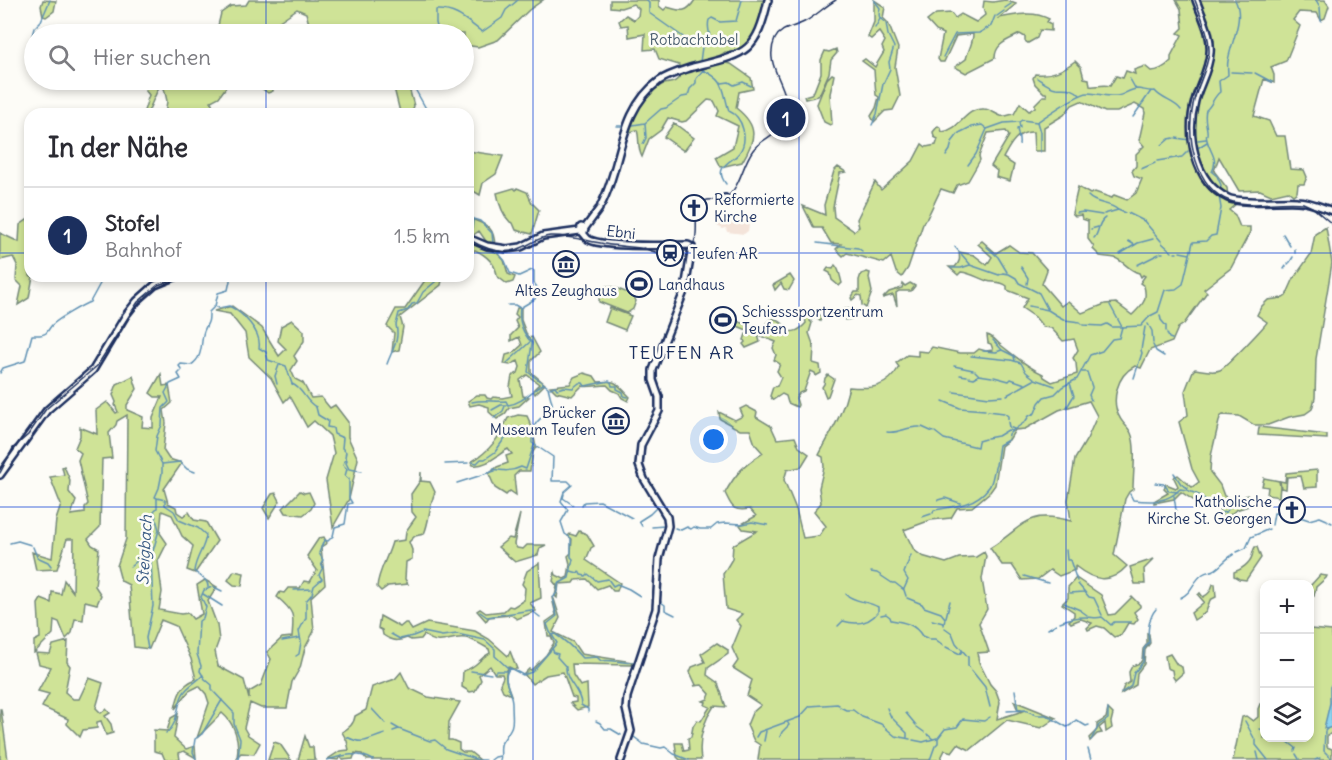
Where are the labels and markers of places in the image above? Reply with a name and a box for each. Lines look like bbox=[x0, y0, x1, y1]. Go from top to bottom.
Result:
pin: 1 bbox=[766, 96, 806, 140]
place label: Reformierte Kirche bbox=[714, 190, 794, 226]
church icon: Reformierte Kirche bbox=[679, 193, 709, 223]
station icon: Teufen AR bbox=[655, 238, 685, 268]
place label: Teufen AR bbox=[690, 244, 758, 263]
museum icon: Altes Zeughaus bbox=[551, 249, 581, 279]
sports icon: Landhaus bbox=[624, 269, 654, 299]
place label: Landhaus bbox=[658, 275, 725, 294]
place label: Altes Zeughaus bbox=[515, 281, 617, 300]
place label: Schiesssportzentrum Teufen bbox=[742, 302, 883, 338]
sports icon: Schiesssportzentrum Teufen bbox=[708, 305, 738, 335]
place label: Brücker Museum Teufen bbox=[490, 403, 596, 439]
museum icon: Brücker Museum Teufen bbox=[601, 406, 631, 436]
place label: Katholische Kirche St. Georgen bbox=[1147, 492, 1272, 528]
church icon: Katholische Kirche St. Georgen bbox=[1277, 495, 1307, 525]

